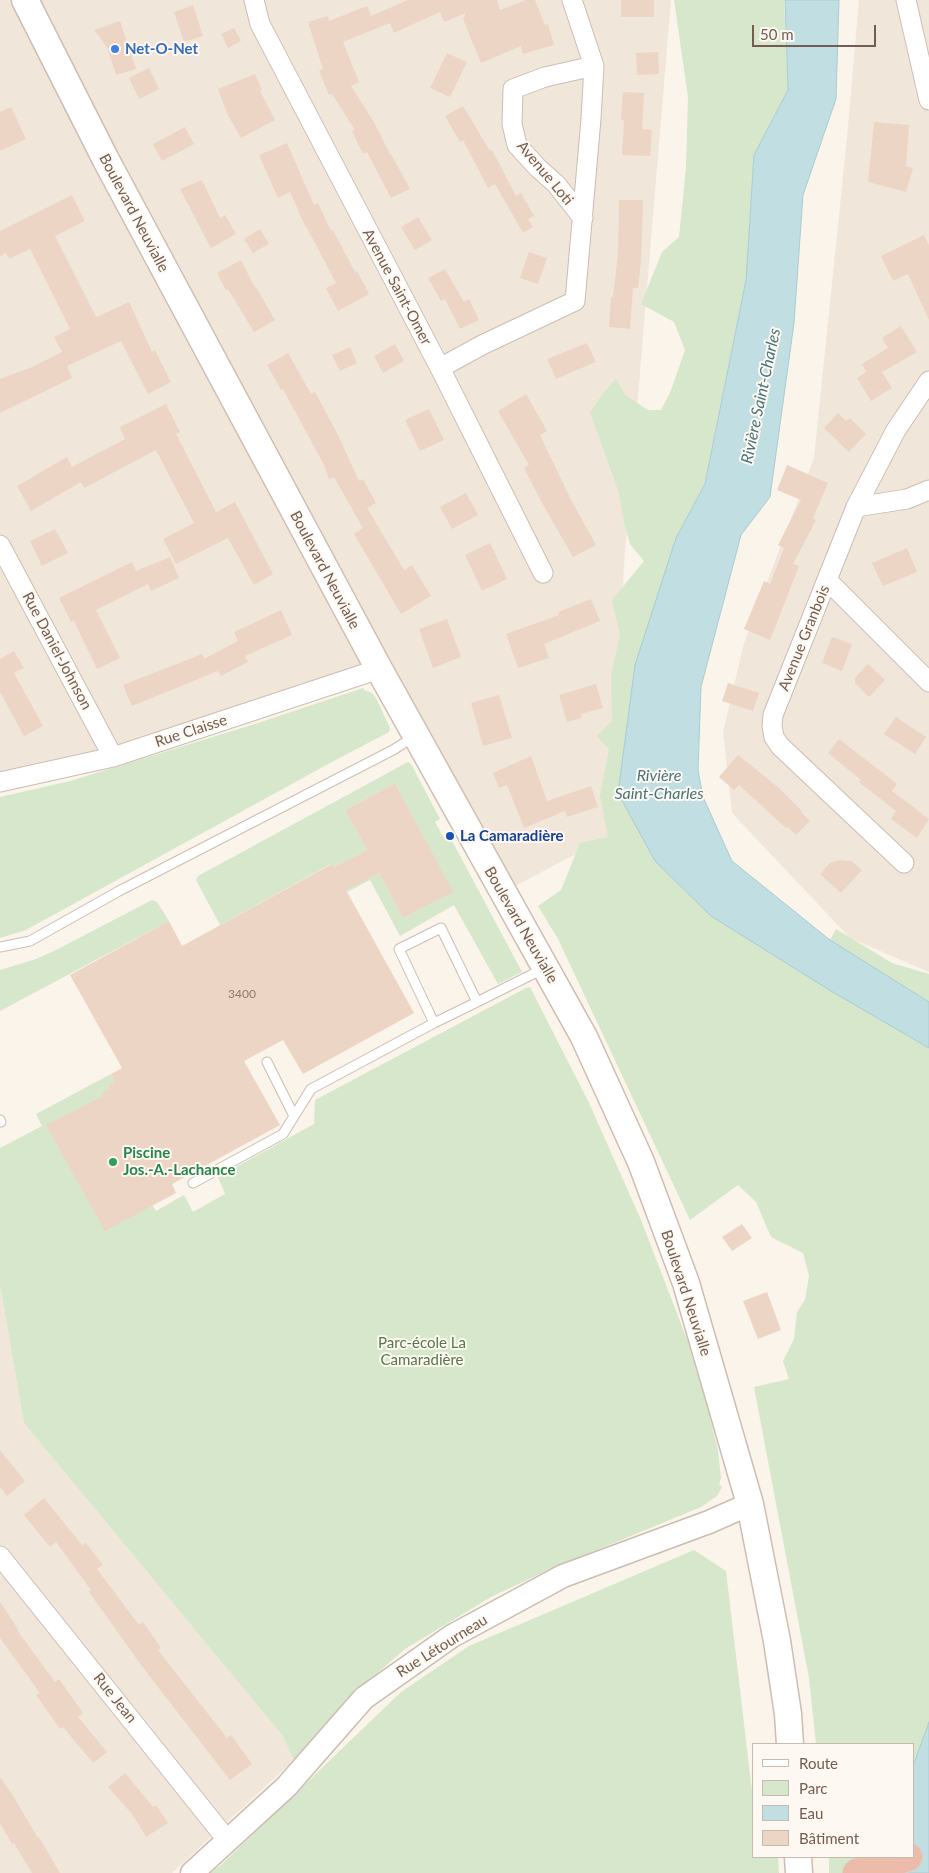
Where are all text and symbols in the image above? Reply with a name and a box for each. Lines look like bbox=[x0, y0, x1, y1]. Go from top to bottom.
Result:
scale bar bbox=[754, 15, 878, 47]
text: 50 m bbox=[760, 25, 794, 43]
place label: Net-O-Net bbox=[125, 40, 198, 58]
marker: Net-O-Net bbox=[109, 43, 121, 55]
street label: Avenue Loti bbox=[513, 137, 577, 209]
street label: Boulevard Neuvialle bbox=[95, 151, 173, 275]
street label: Avenue Saint-Omer bbox=[359, 226, 435, 348]
water label: Rivière Saint-Charles bbox=[737, 327, 785, 465]
street label: Boulevard Neuvialle bbox=[286, 508, 364, 632]
street label: Avenue Granbois bbox=[775, 582, 833, 694]
street label: Rue Daniel-Johnson bbox=[18, 589, 96, 713]
street label: Rue Claisse bbox=[153, 711, 229, 751]
water label: Rivière Saint-Charles bbox=[614, 766, 704, 804]
place label: La Camaradière bbox=[460, 827, 564, 845]
marker: La Camaradière bbox=[444, 830, 456, 842]
street label: Boulevard Neuvialle bbox=[480, 864, 562, 986]
house number: 3400 bbox=[228, 987, 256, 1001]
place label: Piscine Jos.-A.-Lachance bbox=[123, 1144, 235, 1179]
marker: Piscine Jos.-A.-Lachance bbox=[107, 1156, 119, 1168]
street label: Boulevard Neuvialle bbox=[657, 1228, 715, 1358]
park label: Parc-école La Camaradière bbox=[378, 1334, 466, 1369]
street label: Rue Létourneau bbox=[393, 1611, 491, 1681]
street label: Rue Jean bbox=[89, 1669, 141, 1727]
legend bbox=[752, 1743, 914, 1858]
text: Route bbox=[799, 1754, 838, 1772]
text: Parc bbox=[799, 1779, 828, 1797]
text: Eau bbox=[799, 1804, 823, 1822]
text: Bâtiment bbox=[799, 1829, 859, 1847]

